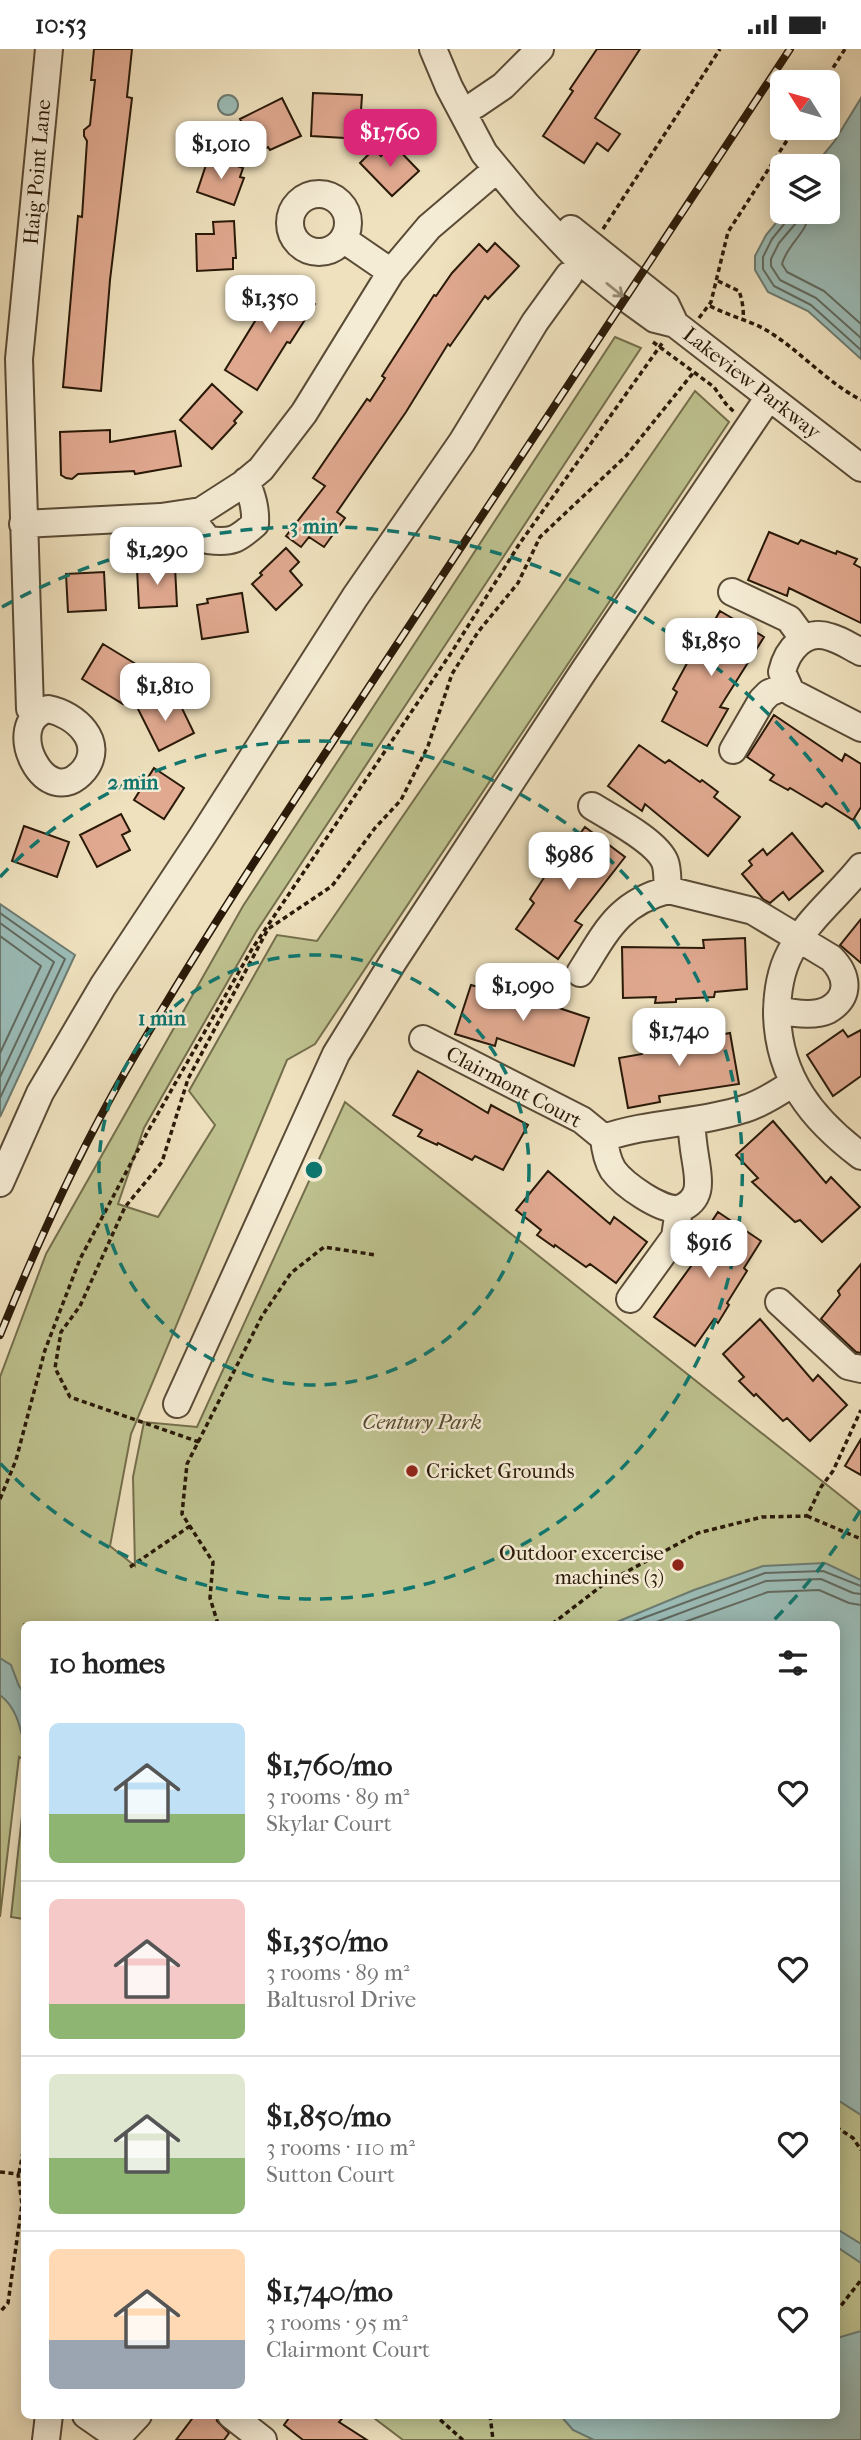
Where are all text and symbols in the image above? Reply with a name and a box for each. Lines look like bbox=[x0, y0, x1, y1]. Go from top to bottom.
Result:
text: 10:53 bbox=[35, 9, 87, 40]
north arrow bbox=[770, 70, 840, 140]
map controls bbox=[770, 70, 840, 224]
street label: Haig Point Lane bbox=[19, 98, 55, 246]
pin: $1,760 bbox=[333, 109, 447, 169]
text: $1,760 bbox=[360, 118, 420, 145]
pin: $1,010 bbox=[164, 121, 278, 181]
text: $1,010 bbox=[192, 130, 250, 157]
button: layers bbox=[770, 154, 840, 224]
pin: $1,350 bbox=[213, 275, 327, 335]
one-way arrow bbox=[606, 282, 624, 298]
text: $1,350 bbox=[241, 284, 299, 311]
street label: Lakeview Parkway bbox=[679, 322, 826, 445]
text: 3 min bbox=[290, 514, 339, 538]
pin: $1,290 bbox=[100, 527, 214, 587]
text: $1,290 bbox=[126, 536, 188, 563]
pin: $1,850 bbox=[654, 619, 768, 678]
text: $1,850 bbox=[681, 627, 741, 654]
pin: $1,810 bbox=[108, 663, 222, 723]
text: $1,810 bbox=[136, 672, 194, 699]
text: 2 min bbox=[107, 770, 159, 794]
pin: $986 bbox=[528, 833, 610, 892]
text: $986 bbox=[545, 841, 593, 868]
pin: $1,090 bbox=[466, 963, 580, 1023]
text: $1,090 bbox=[491, 972, 555, 999]
text: 1 min bbox=[138, 1006, 187, 1030]
pin: $1,740 bbox=[622, 1009, 736, 1068]
text: $1,740 bbox=[648, 1017, 710, 1044]
street label: Clairmont Court bbox=[442, 1041, 586, 1133]
centre of rings bbox=[302, 1158, 326, 1182]
pin: $916 bbox=[668, 1221, 750, 1280]
text: $916 bbox=[686, 1229, 732, 1256]
park label: Century Park bbox=[362, 1410, 482, 1434]
place label: Cricket Grounds bbox=[426, 1459, 575, 1483]
marker: Cricket Grounds bbox=[404, 1463, 420, 1479]
place label: Outdoor excercise machines (3) bbox=[499, 1541, 664, 1589]
marker: Outdoor excercise machines (3) bbox=[670, 1557, 686, 1573]
icon: filters bbox=[774, 1644, 812, 1682]
text: 10 homes bbox=[49, 1646, 165, 1681]
text: $1,760/mo bbox=[266, 1748, 392, 1783]
icon: home bbox=[105, 1751, 189, 1835]
icon: heart bbox=[774, 1774, 812, 1812]
text: 3 rooms · 89 m² bbox=[266, 1783, 410, 1810]
text: Skylar Court bbox=[266, 1810, 392, 1837]
text: $1,350/mo bbox=[266, 1924, 388, 1959]
icon: home bbox=[105, 1927, 189, 2011]
icon: heart bbox=[774, 1950, 812, 1988]
text: 3 rooms · 89 m² bbox=[266, 1959, 410, 1986]
text: Baltusrol Drive bbox=[266, 1986, 416, 2013]
text: $1,850/mo bbox=[266, 2099, 391, 2134]
icon: home bbox=[105, 2102, 189, 2186]
icon: heart bbox=[774, 2125, 812, 2163]
text: 3 rooms · 110 m² bbox=[266, 2134, 415, 2161]
text: Sutton Court bbox=[266, 2161, 395, 2188]
text: $1,740/mo bbox=[266, 2274, 393, 2309]
icon: home bbox=[105, 2277, 189, 2361]
icon: heart bbox=[774, 2300, 812, 2338]
text: 3 rooms · 95 m² bbox=[266, 2309, 408, 2336]
text: Clairmont Court bbox=[266, 2336, 430, 2363]

